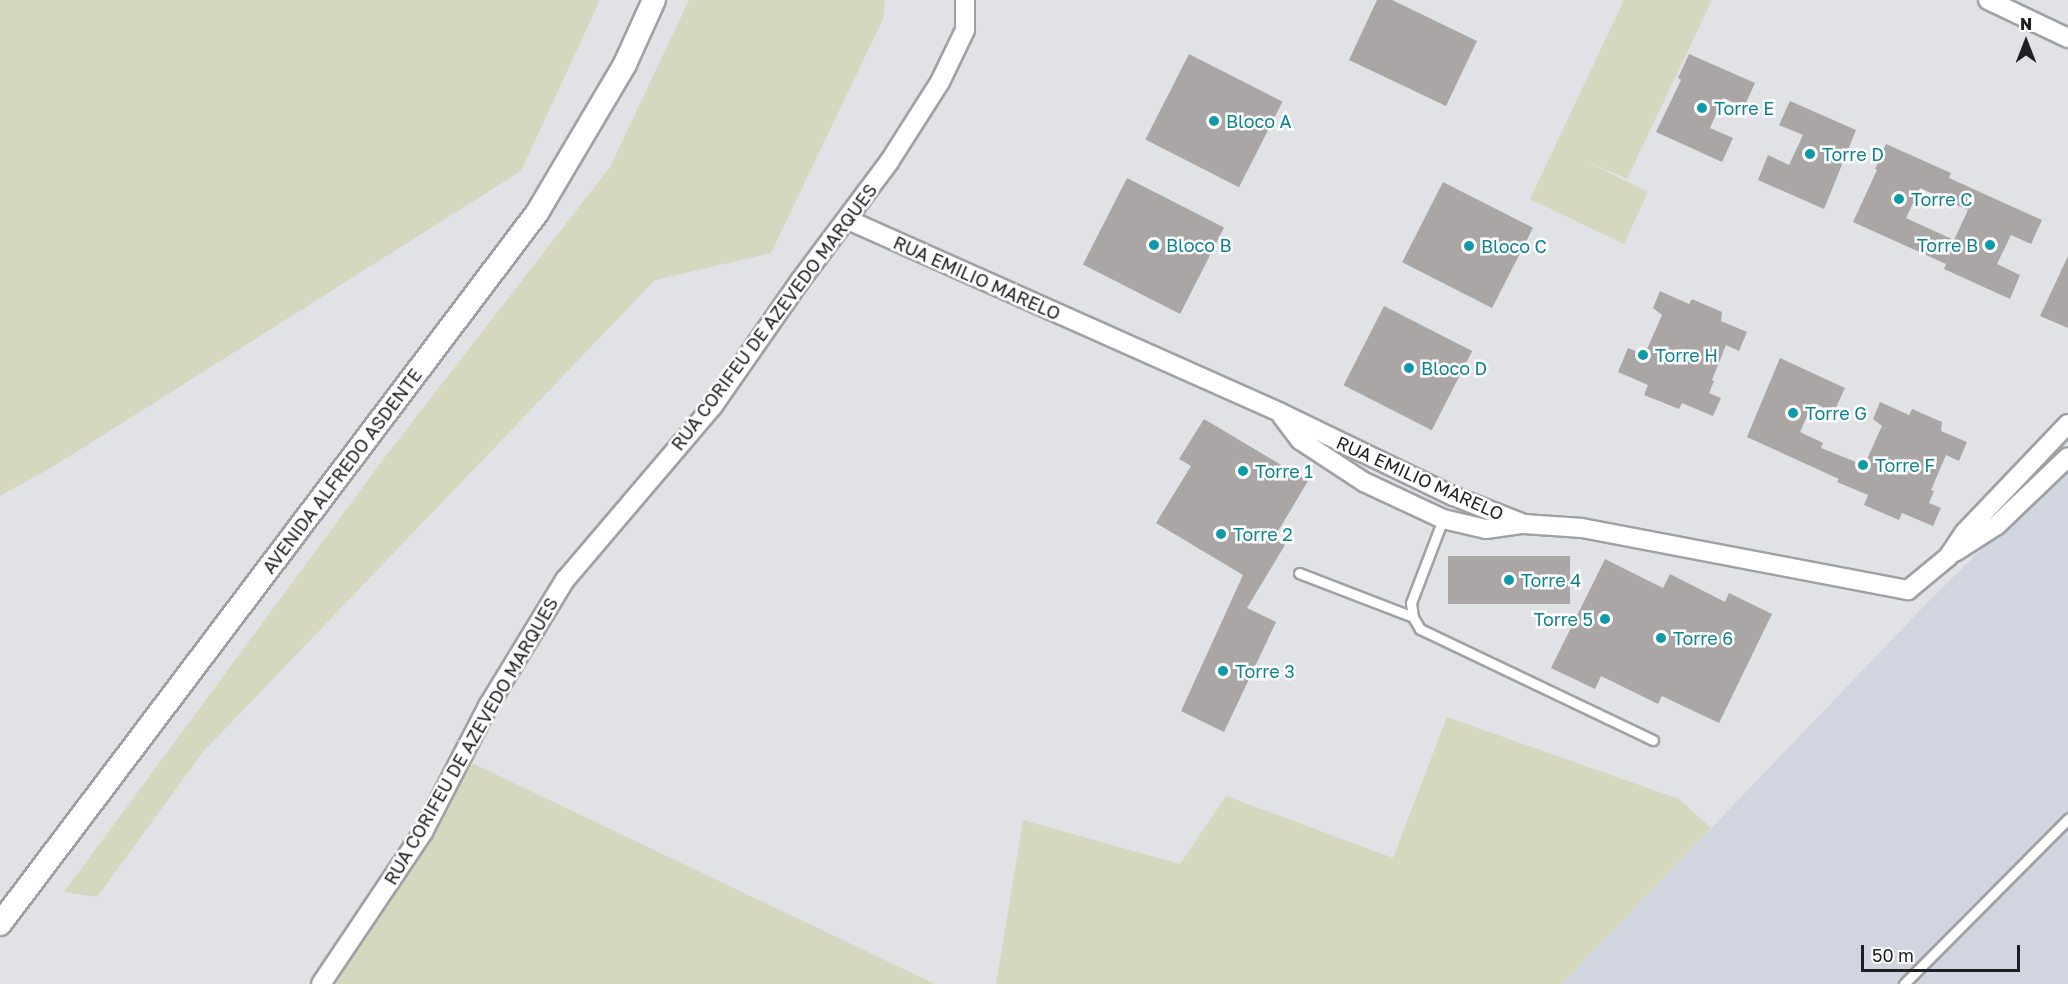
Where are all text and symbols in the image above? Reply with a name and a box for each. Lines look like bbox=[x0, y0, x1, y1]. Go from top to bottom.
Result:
north arrow bbox=[1996, 12, 2056, 72]
text: N bbox=[2020, 14, 2032, 34]
place label: Torre E bbox=[1714, 97, 1774, 119]
marker: Torre E bbox=[1695, 101, 1709, 115]
place label: Bloco A bbox=[1226, 110, 1292, 132]
marker: Bloco A bbox=[1207, 114, 1221, 128]
place label: Torre D bbox=[1822, 143, 1884, 165]
marker: Torre D bbox=[1803, 147, 1817, 161]
street label: RUA CORIFEU DE AZEVEDO MARQUES bbox=[667, 179, 881, 455]
place label: Torre C bbox=[1911, 188, 1972, 210]
marker: Torre C bbox=[1892, 192, 1906, 206]
street label: RUA EMILIO MARELO bbox=[890, 231, 1064, 325]
place label: Bloco B bbox=[1166, 234, 1232, 256]
place label: Torre B bbox=[1917, 234, 1978, 256]
place label: Bloco C bbox=[1481, 235, 1547, 257]
marker: Bloco B bbox=[1147, 238, 1161, 252]
marker: Torre B bbox=[1983, 238, 1997, 252]
marker: Bloco C bbox=[1462, 239, 1476, 253]
place label: Torre H bbox=[1655, 344, 1718, 366]
marker: Torre H bbox=[1636, 348, 1650, 362]
place label: Bloco D bbox=[1421, 357, 1487, 379]
marker: Bloco D bbox=[1402, 361, 1416, 375]
street label: AVENIDA ALFREDO ASDENTE bbox=[258, 364, 426, 578]
place label: Torre G bbox=[1805, 402, 1867, 424]
marker: Torre G bbox=[1786, 406, 1800, 420]
street label: RUA EMILIO MARELO bbox=[1333, 431, 1507, 525]
place label: Torre F bbox=[1875, 454, 1935, 476]
marker: Torre F bbox=[1856, 458, 1870, 472]
place label: Torre 1 bbox=[1255, 460, 1313, 482]
marker: Torre 1 bbox=[1236, 464, 1250, 478]
place label: Torre 2 bbox=[1233, 523, 1293, 545]
marker: Torre 2 bbox=[1214, 527, 1228, 541]
place label: Torre 4 bbox=[1521, 569, 1581, 591]
marker: Torre 4 bbox=[1502, 573, 1516, 587]
street label: RUA CORIFEU DE AZEVEDO MARQUES bbox=[380, 593, 562, 889]
place label: Torre 5 bbox=[1533, 608, 1593, 630]
marker: Torre 5 bbox=[1598, 612, 1612, 626]
place label: Torre 6 bbox=[1673, 627, 1733, 649]
marker: Torre 6 bbox=[1654, 631, 1668, 645]
place label: Torre 3 bbox=[1235, 660, 1295, 682]
marker: Torre 3 bbox=[1216, 664, 1230, 678]
scale bar bbox=[1864, 933, 2023, 971]
text: 50 m bbox=[1872, 944, 1914, 966]

